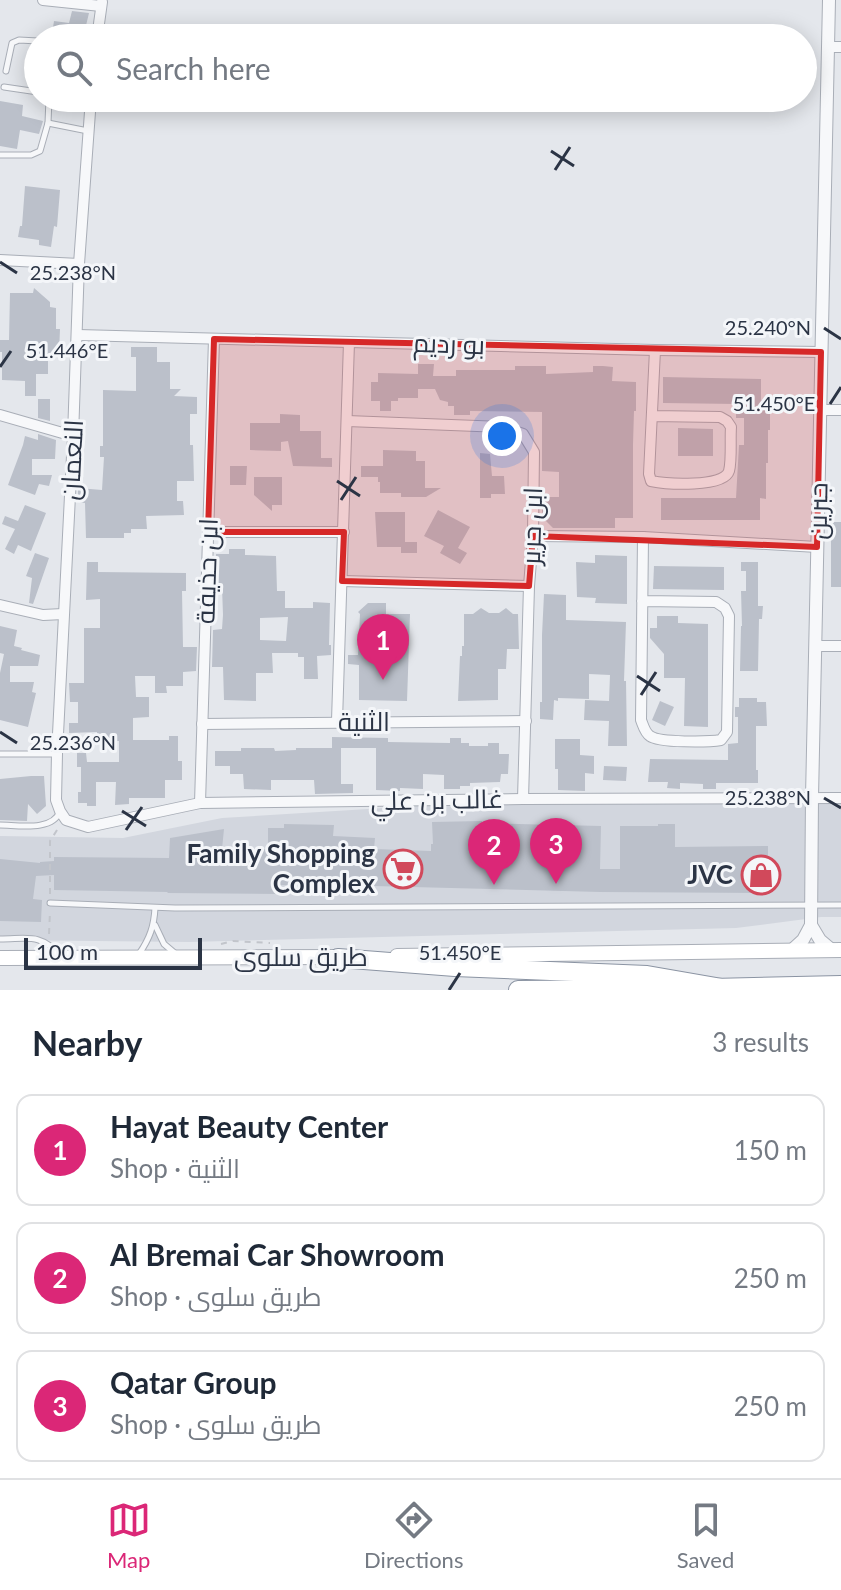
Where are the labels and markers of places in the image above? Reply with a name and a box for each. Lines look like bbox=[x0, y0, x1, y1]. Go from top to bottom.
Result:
pin: 1 bbox=[357, 614, 409, 680]
pin: 3 bbox=[530, 818, 582, 884]
pin: 2 bbox=[468, 819, 520, 885]
place label: Family Shopping Complex bbox=[186, 837, 375, 899]
supermarket icon: Family Shopping Complex bbox=[382, 848, 424, 890]
shop icon: JVC bbox=[740, 854, 782, 896]
place label: JVC bbox=[687, 858, 733, 890]

